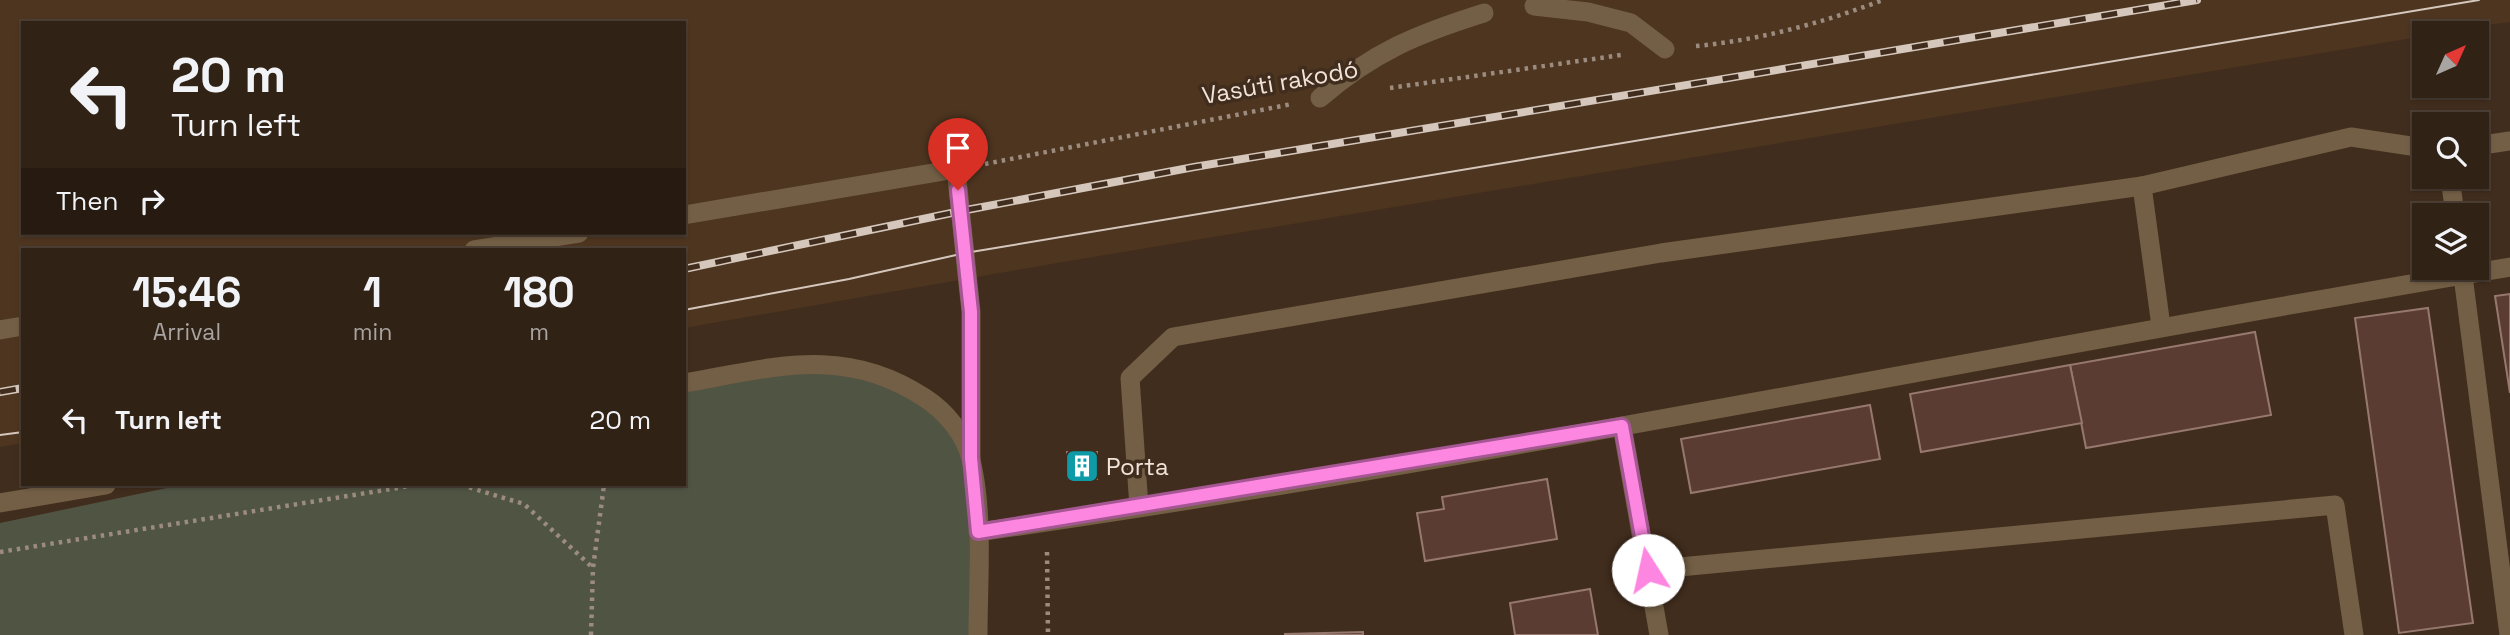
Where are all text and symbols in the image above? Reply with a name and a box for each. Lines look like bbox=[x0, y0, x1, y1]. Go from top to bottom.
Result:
north arrow bbox=[2412, 21, 2488, 98]
map controls bbox=[2412, 21, 2489, 280]
text: 20 m bbox=[171, 44, 286, 106]
icon: left bbox=[56, 49, 147, 140]
street label: Vasúti rakodó bbox=[1200, 53, 1360, 111]
text: Turn left bbox=[171, 105, 301, 145]
button: search bbox=[2412, 112, 2489, 189]
pin bbox=[928, 118, 988, 190]
icon: arrive bbox=[939, 129, 977, 167]
icon: right bbox=[133, 182, 171, 220]
text: Then bbox=[56, 184, 119, 218]
button: layers bbox=[2412, 203, 2489, 280]
text: 15:46 bbox=[132, 266, 242, 319]
text: 1 bbox=[363, 266, 382, 319]
text: 180 bbox=[503, 266, 575, 319]
text: Arrival bbox=[153, 317, 221, 347]
text: min bbox=[353, 317, 392, 347]
text: m bbox=[529, 317, 549, 347]
icon: left bbox=[56, 401, 94, 439]
text: Turn left bbox=[115, 403, 222, 437]
text: 20 m bbox=[590, 403, 651, 437]
building icon: Porta bbox=[1063, 447, 1101, 485]
place label: Porta bbox=[1106, 451, 1169, 482]
position arrow bbox=[1611, 533, 1685, 607]

